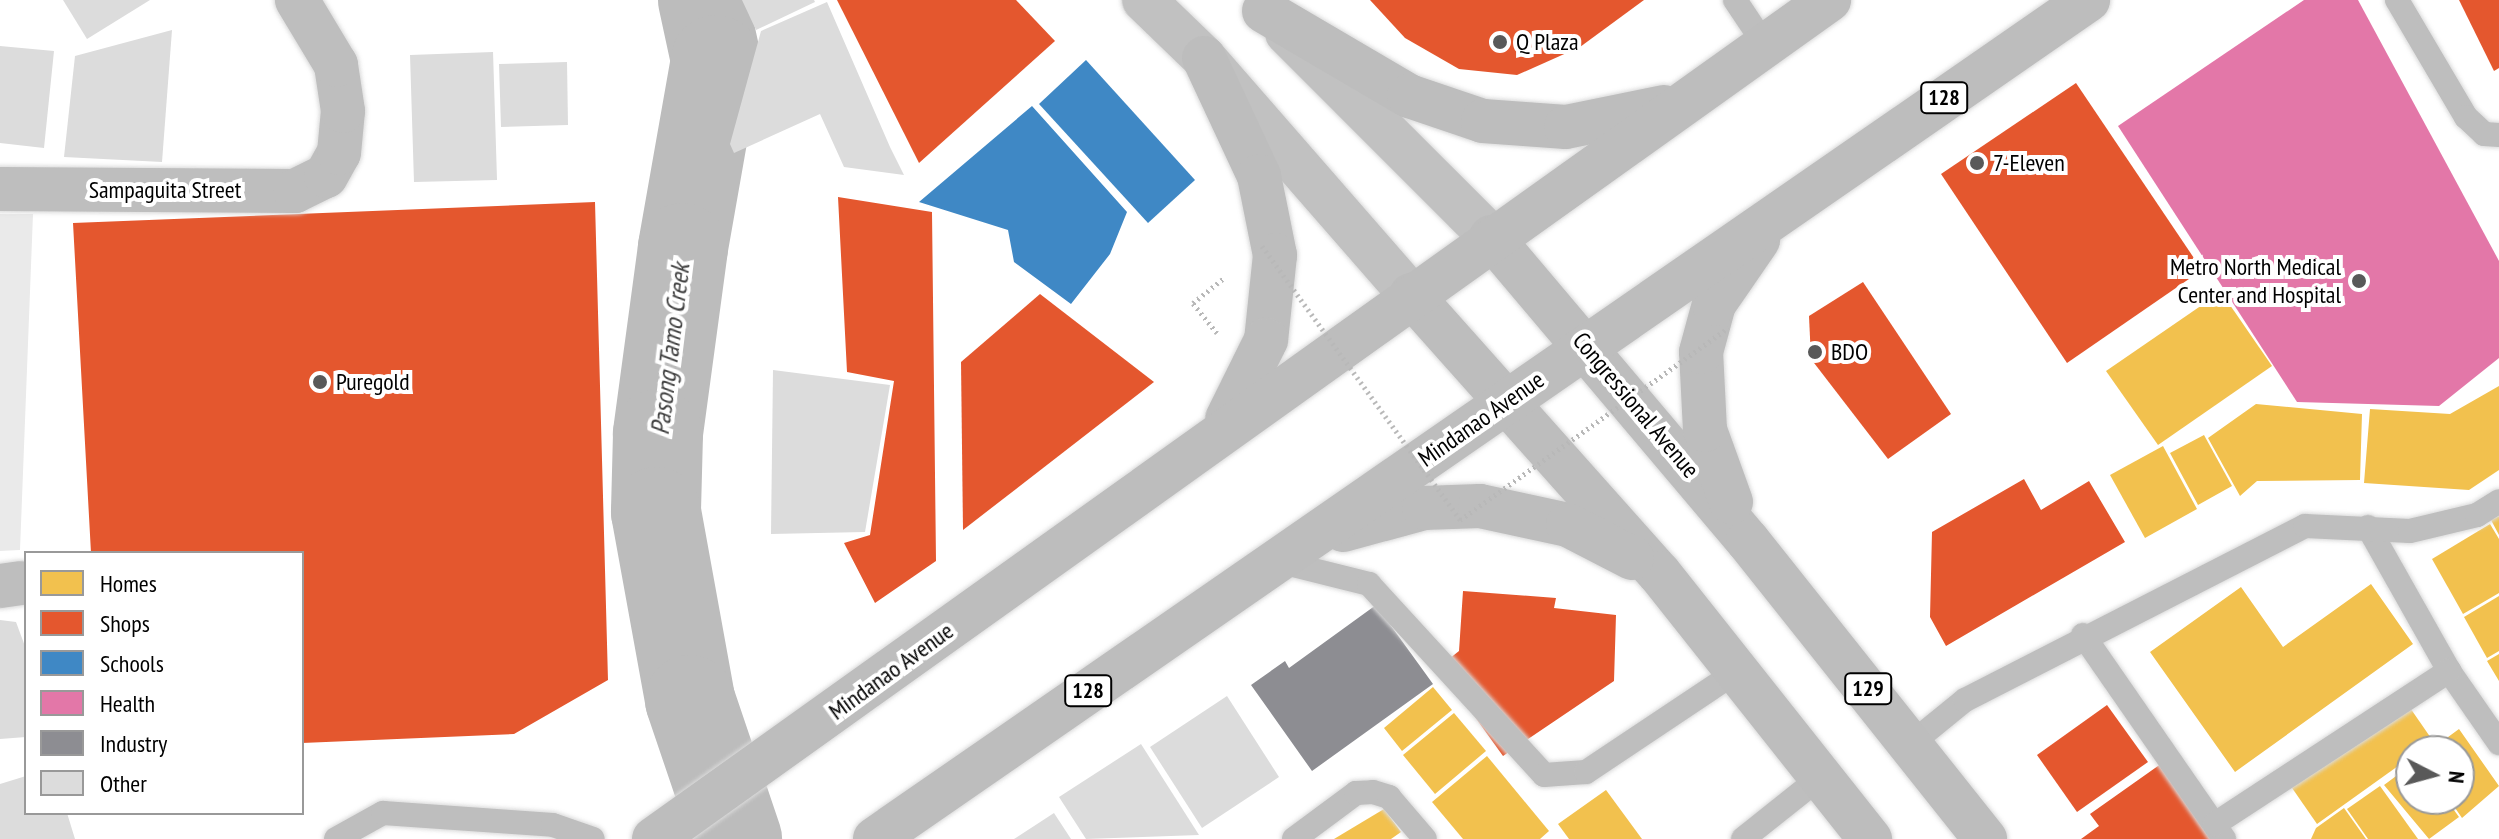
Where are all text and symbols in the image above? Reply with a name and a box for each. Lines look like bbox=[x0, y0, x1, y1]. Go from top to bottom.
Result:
place label: Q Plaza bbox=[1516, 28, 1579, 56]
marker: Q Plaza bbox=[1491, 33, 1509, 51]
road number: 128 bbox=[1920, 80, 1968, 116]
place label: 7-Eleven bbox=[1993, 149, 2065, 177]
marker: 7-Eleven bbox=[1968, 154, 1986, 172]
street label: Sampaguita Street bbox=[89, 176, 241, 204]
place label: Metro North Medical Center and Hospital bbox=[2170, 253, 2341, 309]
water label: Pasong Tamo Creek bbox=[644, 261, 696, 437]
marker: Metro North Medical Center and Hospital bbox=[2348, 270, 2370, 292]
street label: Congressional Avenue bbox=[1567, 326, 1705, 484]
place label: BDO bbox=[1831, 338, 1868, 366]
marker: BDO bbox=[1806, 343, 1824, 361]
street label: Mindanao Avenue bbox=[1412, 365, 1550, 473]
place label: Puregold bbox=[336, 368, 410, 396]
marker: Puregold bbox=[311, 373, 329, 391]
legend bbox=[24, 551, 304, 815]
text: Homes bbox=[100, 568, 157, 599]
text: Shops bbox=[100, 608, 150, 639]
street label: Mindanao Avenue bbox=[823, 616, 959, 726]
text: Schools bbox=[100, 648, 164, 679]
road number: 129 bbox=[1844, 671, 1892, 707]
road number: 128 bbox=[1064, 673, 1112, 709]
text: Health bbox=[100, 688, 155, 719]
text: Industry bbox=[100, 728, 167, 759]
north arrow bbox=[2395, 735, 2475, 815]
text: Other bbox=[100, 768, 147, 799]
text: N bbox=[2442, 770, 2471, 785]

